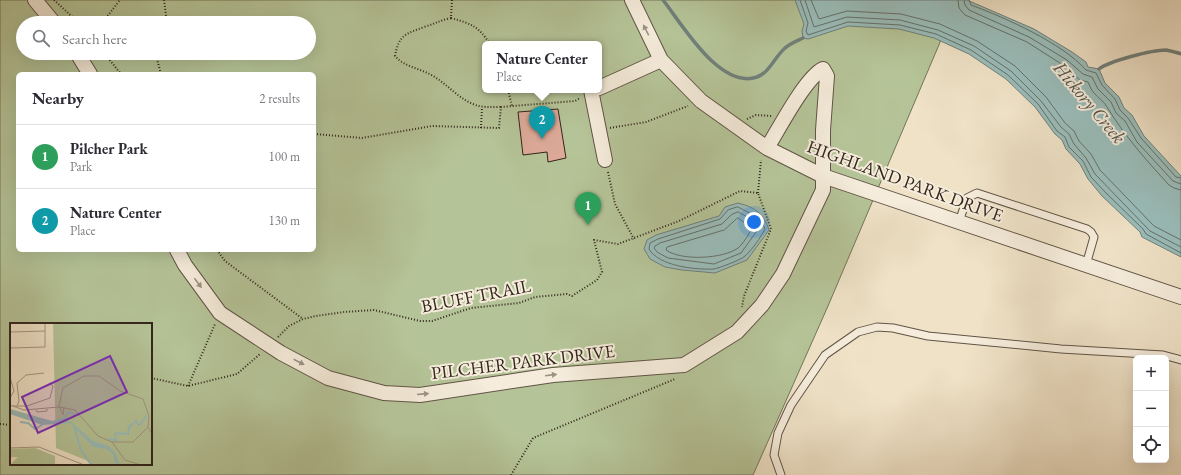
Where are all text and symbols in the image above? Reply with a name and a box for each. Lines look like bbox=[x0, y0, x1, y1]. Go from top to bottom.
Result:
search box bbox=[16, 16, 316, 60]
one-way arrow bbox=[643, 25, 649, 36]
icon: search bbox=[30, 27, 52, 49]
text: Search here bbox=[62, 29, 127, 48]
popup bbox=[482, 41, 602, 93]
text: Nature Center bbox=[496, 49, 588, 68]
water label: Hickory Creek bbox=[1047, 55, 1132, 149]
text: Place bbox=[496, 68, 522, 85]
text: Nearby bbox=[32, 87, 84, 109]
text: 2 results bbox=[259, 90, 300, 107]
pin: 2 bbox=[529, 106, 555, 139]
street label: HIGHLAND PARK DRIVE bbox=[804, 134, 1006, 227]
text: Pilcher Park bbox=[70, 139, 148, 158]
text: 1 bbox=[42, 148, 48, 165]
text: 100 m bbox=[269, 148, 300, 165]
text: Park bbox=[70, 158, 92, 175]
pin: 1 bbox=[575, 192, 601, 225]
text: Nature Center bbox=[70, 203, 161, 222]
text: 2 bbox=[42, 212, 48, 229]
text: 130 m bbox=[269, 212, 300, 229]
your location bbox=[744, 212, 764, 232]
text: Place bbox=[70, 222, 96, 239]
street label: BLUFF TRAIL bbox=[419, 274, 533, 317]
one-way arrow bbox=[194, 277, 202, 288]
inset map bbox=[10, 323, 152, 465]
street label: PILCHER PARK DRIVE bbox=[430, 339, 616, 384]
map controls bbox=[1133, 355, 1169, 463]
button: + bbox=[1133, 355, 1169, 391]
one-way arrow bbox=[293, 359, 304, 366]
one-way arrow bbox=[545, 372, 557, 378]
one-way arrow bbox=[417, 390, 429, 397]
button: − bbox=[1133, 391, 1169, 427]
button: locate bbox=[1133, 427, 1169, 463]

